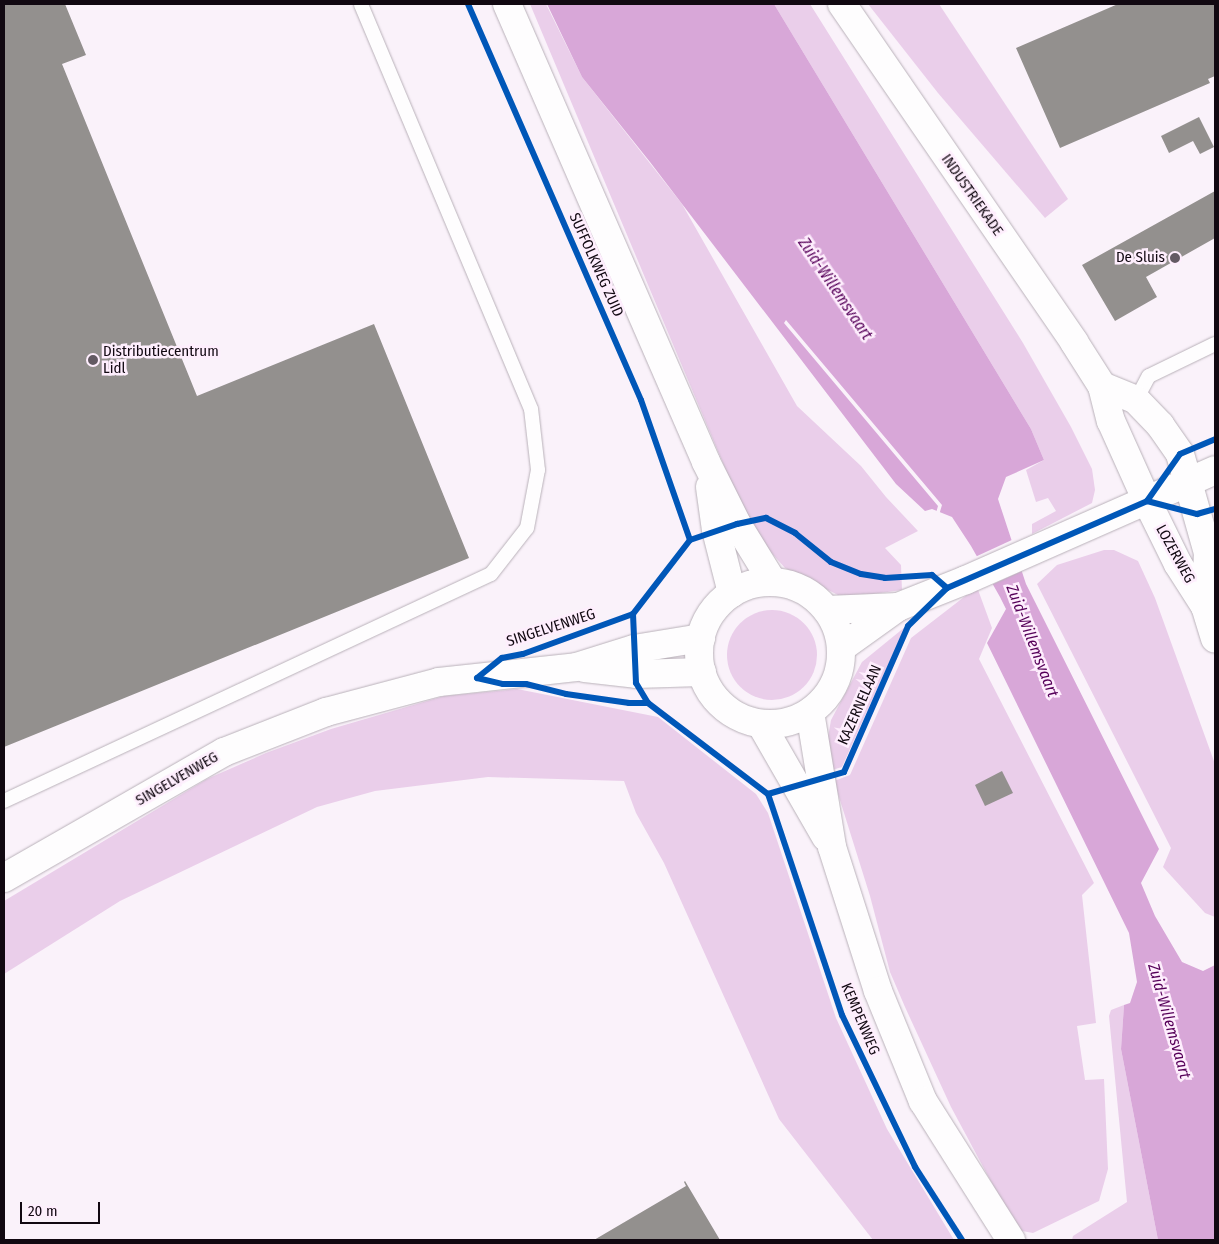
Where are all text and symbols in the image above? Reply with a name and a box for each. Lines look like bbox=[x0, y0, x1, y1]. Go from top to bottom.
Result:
street label: INDUSTRIEKADE bbox=[937, 151, 1007, 239]
street label: SUFFOLKWEG ZUID bbox=[565, 210, 627, 320]
water label: Zuid-Willemsvaart bbox=[794, 234, 876, 344]
place label: De Sluis bbox=[1116, 249, 1165, 267]
marker: De Sluis bbox=[1169, 252, 1181, 264]
place label: Distributiecentrum Lidl bbox=[103, 342, 219, 377]
marker: Distributiecentrum Lidl bbox=[87, 354, 99, 366]
street label: LOZERWEG bbox=[1152, 522, 1198, 586]
water label: Zuid-Willemsvaart bbox=[1002, 582, 1062, 700]
street label: SINGELVENWEG bbox=[504, 605, 598, 651]
street label: KAZERNELAAN bbox=[834, 662, 886, 748]
street label: SINGELVENWEG bbox=[133, 748, 221, 810]
water label: Zuid-Willemsvaart bbox=[1143, 961, 1195, 1081]
street label: KEMPENWEG bbox=[837, 980, 883, 1058]
scale bar bbox=[22, 1192, 102, 1224]
text: 20 m bbox=[28, 1202, 58, 1220]

